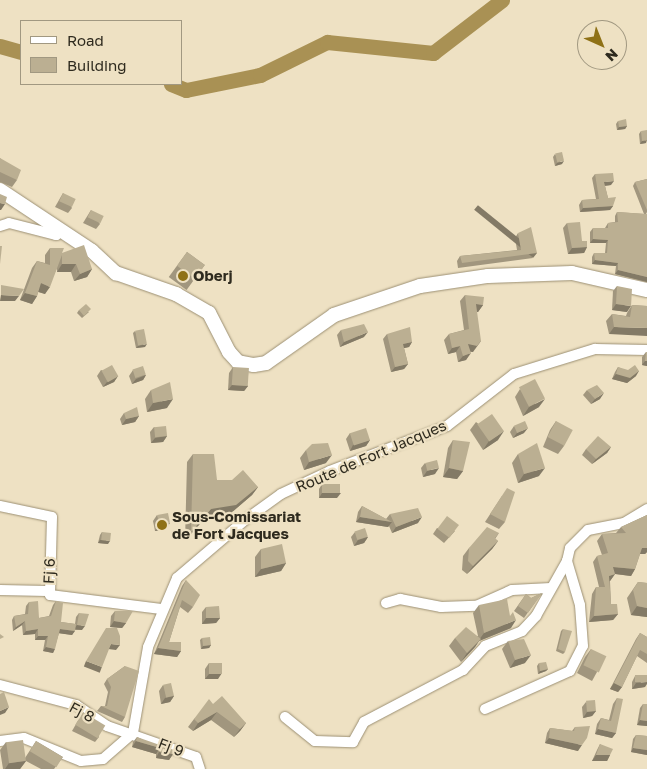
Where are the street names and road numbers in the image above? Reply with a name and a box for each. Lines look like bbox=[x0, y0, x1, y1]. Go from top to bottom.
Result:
street label: Route de Fort Jacques bbox=[293, 416, 449, 496]
street label: Fj 6 bbox=[39, 558, 59, 584]
street label: Fj 8 bbox=[66, 698, 98, 726]
street label: Fj 9 bbox=[156, 734, 186, 760]

